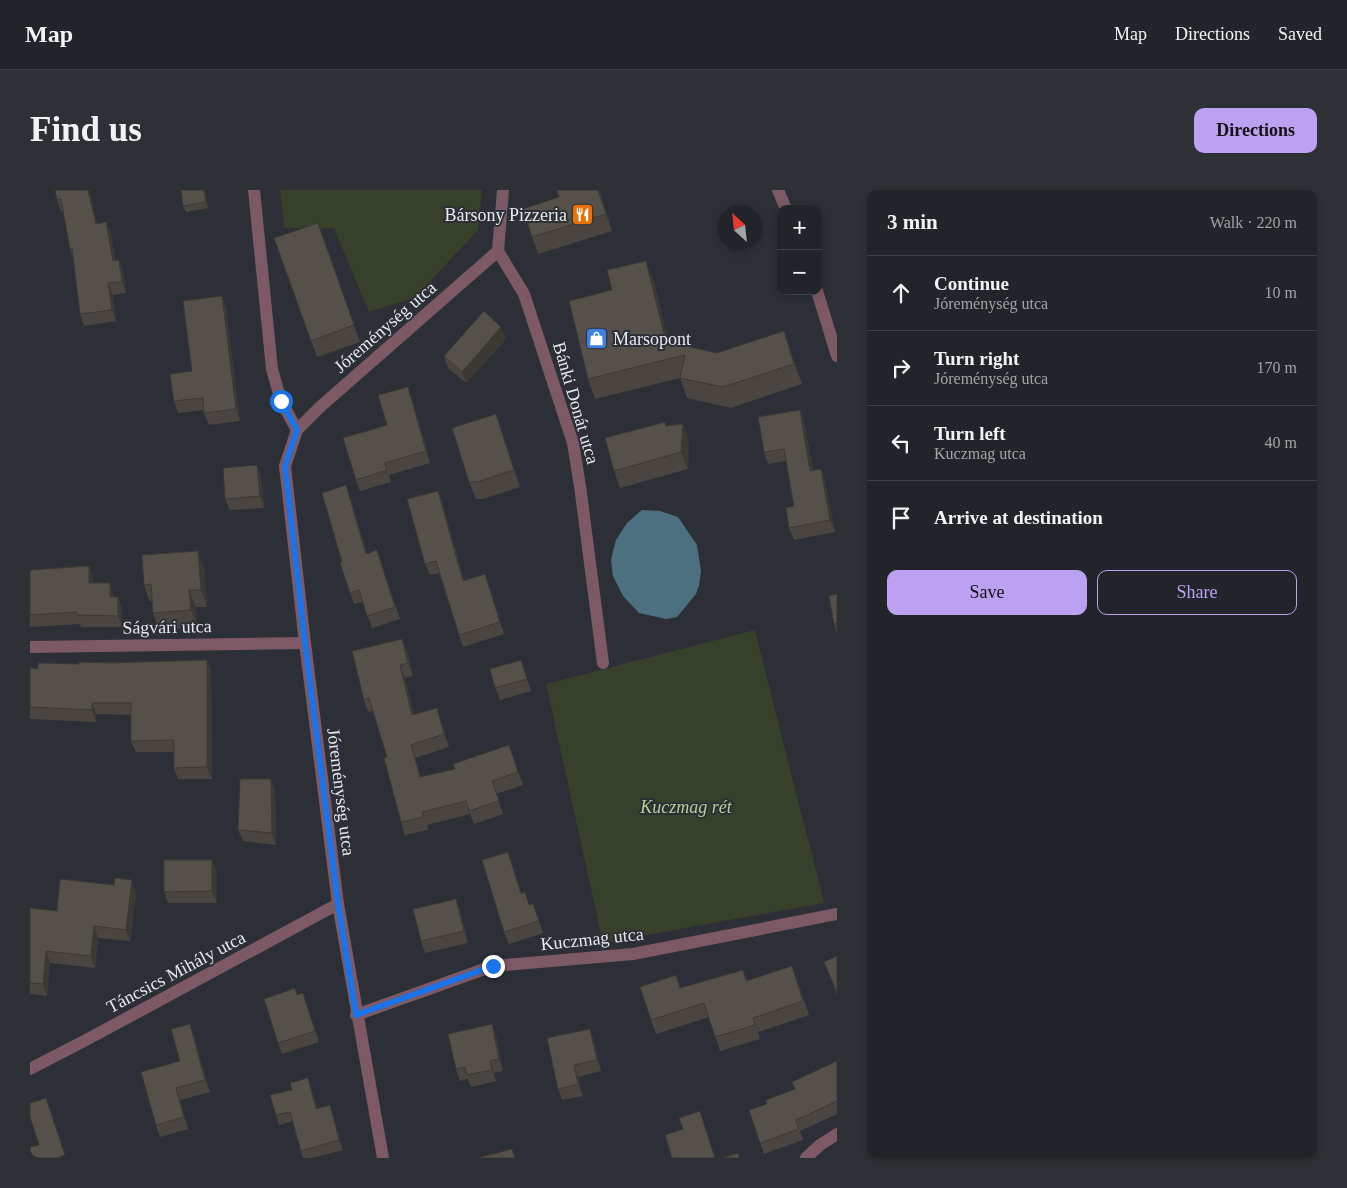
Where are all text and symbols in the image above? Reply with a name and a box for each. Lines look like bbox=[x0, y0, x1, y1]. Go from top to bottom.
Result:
text: Map bbox=[25, 21, 73, 47]
text: Map bbox=[1114, 24, 1147, 44]
text: Directions bbox=[1175, 24, 1250, 44]
text: Saved bbox=[1278, 24, 1322, 44]
button: Directions bbox=[1194, 108, 1317, 153]
text: Find us bbox=[30, 110, 142, 149]
restaurant icon: Bársony Pizzeria bbox=[571, 203, 595, 227]
place label: Bársony Pizzeria bbox=[445, 205, 567, 225]
north arrow bbox=[717, 205, 762, 250]
map controls bbox=[777, 205, 822, 295]
button: + bbox=[777, 205, 822, 250]
text: 3 min bbox=[887, 210, 938, 234]
text: Walk · 220 m bbox=[1210, 214, 1297, 231]
button: − bbox=[777, 250, 822, 295]
text: Continue bbox=[934, 273, 1009, 294]
street label: Jóreménység utca bbox=[330, 277, 440, 377]
icon: ahead bbox=[887, 279, 915, 307]
text: 10 m bbox=[1265, 284, 1297, 301]
text: Jóreménység utca bbox=[934, 295, 1048, 312]
shop icon: Marsopont bbox=[585, 327, 609, 351]
place label: Marsopont bbox=[613, 329, 691, 349]
street label: Bánki Donát utca bbox=[549, 340, 603, 466]
text: Turn right bbox=[934, 348, 1019, 369]
icon: right bbox=[887, 354, 915, 382]
text: 170 m bbox=[1257, 359, 1297, 376]
text: Jóreménység utca bbox=[934, 370, 1048, 387]
route start bbox=[270, 390, 293, 413]
text: Turn left bbox=[934, 423, 1006, 444]
icon: left bbox=[887, 429, 915, 457]
text: 40 m bbox=[1265, 434, 1297, 451]
text: Kuczmag utca bbox=[934, 445, 1026, 462]
icon: arrive bbox=[887, 504, 915, 532]
text: Arrive at destination bbox=[934, 507, 1103, 528]
button: Save bbox=[887, 570, 1087, 615]
button: Share bbox=[1097, 570, 1297, 615]
street label: Ságvári utca bbox=[122, 616, 212, 638]
street label: Jóreménység utca bbox=[323, 727, 359, 857]
park label: Kuczmag rét bbox=[639, 797, 733, 817]
street label: Kuczmag utca bbox=[540, 924, 644, 954]
street label: Táncsics Mihály utca bbox=[103, 927, 249, 1017]
route end bbox=[482, 955, 505, 978]

